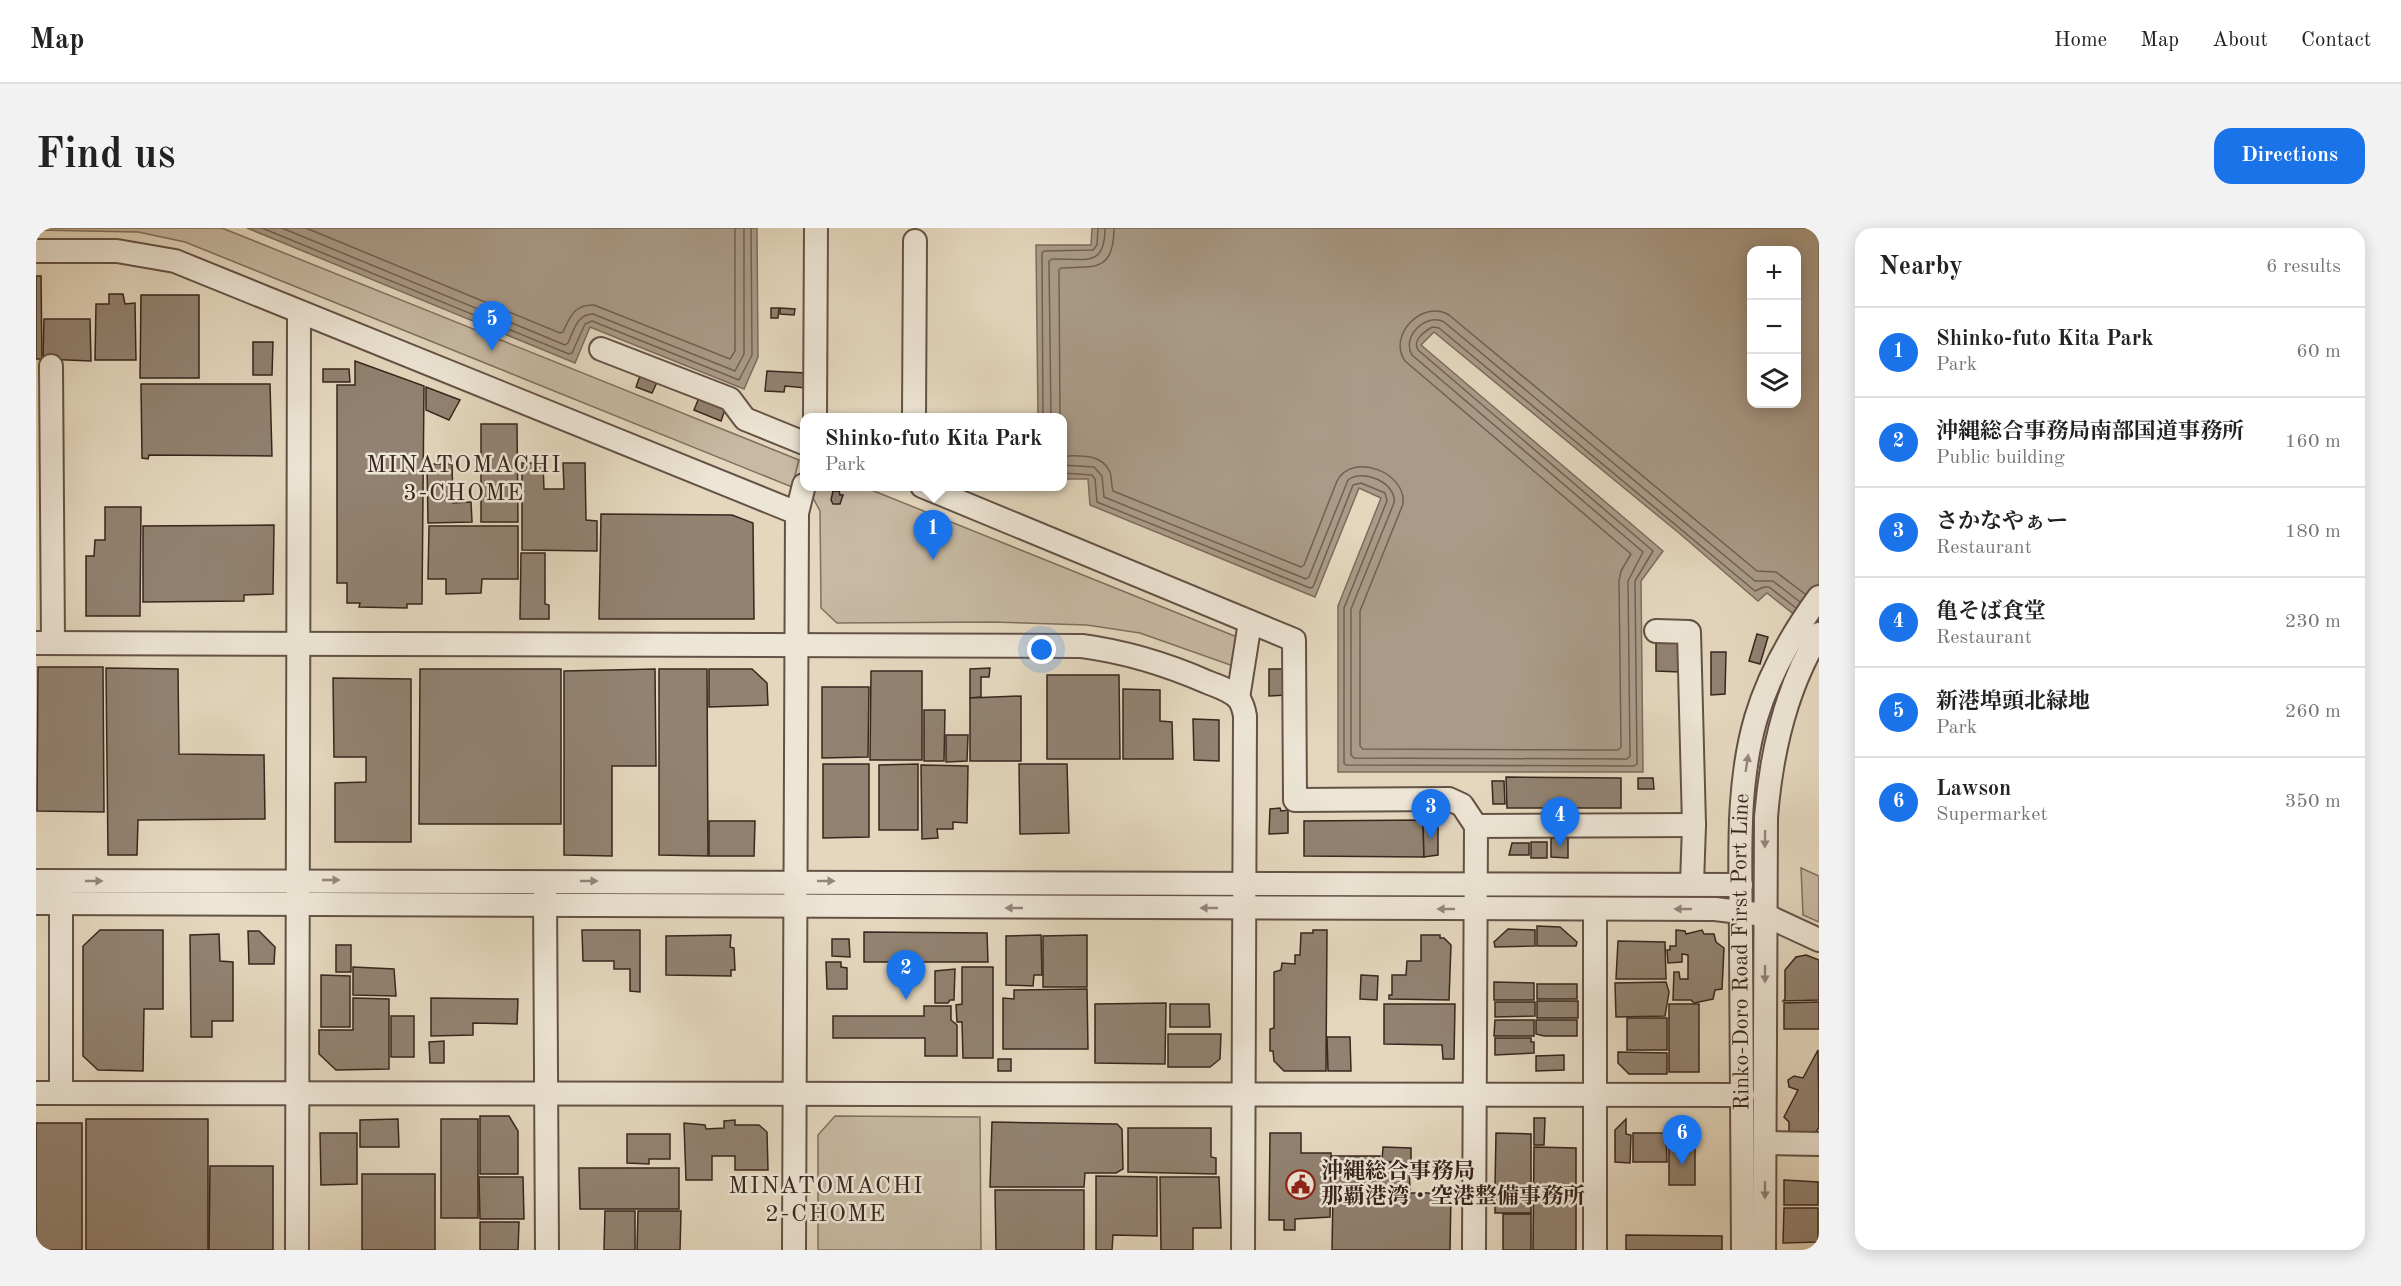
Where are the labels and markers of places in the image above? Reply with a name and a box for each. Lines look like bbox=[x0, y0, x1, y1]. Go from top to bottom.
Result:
pin: 5 bbox=[472, 302, 512, 351]
pin: 1 bbox=[914, 510, 952, 560]
pin: 3 bbox=[1412, 790, 1450, 839]
pin: 4 bbox=[1540, 798, 1580, 847]
pin: 2 bbox=[886, 950, 926, 1000]
pin: 6 bbox=[1662, 1116, 1702, 1165]
place label: 沖縄総合事務局 那覇港湾・空港整備事務所 bbox=[1321, 1158, 1585, 1208]
public building icon: 沖縄総合事務局 那覇港湾・空港整備事務所 bbox=[1284, 1169, 1316, 1201]

